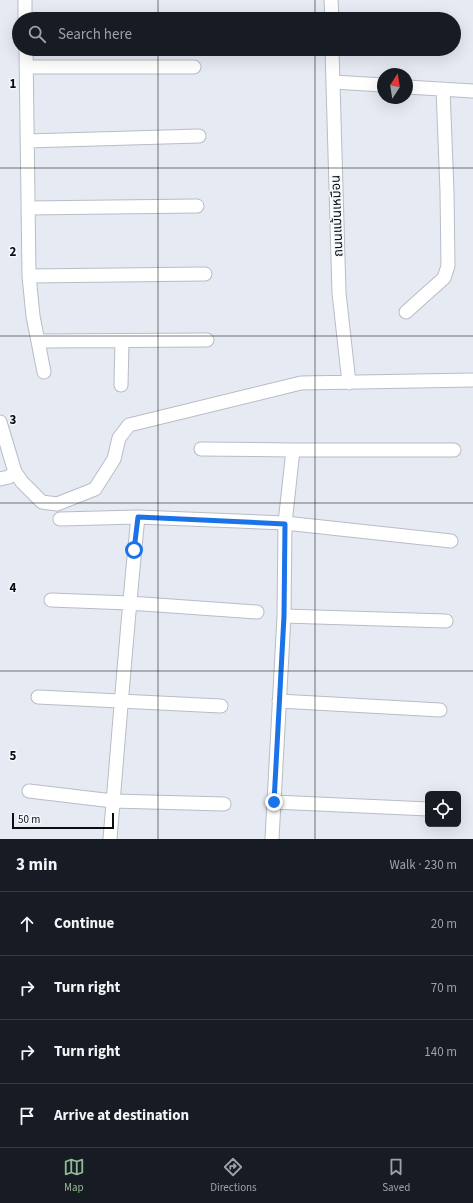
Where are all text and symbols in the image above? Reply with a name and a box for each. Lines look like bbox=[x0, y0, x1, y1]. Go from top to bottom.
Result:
search box bbox=[12, 12, 461, 56]
icon: search bbox=[26, 23, 48, 45]
text: Search here bbox=[58, 24, 132, 45]
north arrow bbox=[377, 68, 413, 104]
text: 1 bbox=[10, 75, 17, 93]
street label: ถนนแม้นเหมือน bbox=[327, 175, 347, 257]
text: 2 bbox=[10, 243, 17, 261]
text: 3 bbox=[10, 411, 17, 429]
route start bbox=[125, 541, 143, 559]
text: 4 bbox=[10, 579, 17, 597]
text: 5 bbox=[10, 747, 17, 765]
map controls bbox=[425, 791, 461, 827]
button: locate bbox=[425, 791, 461, 827]
route end bbox=[265, 793, 283, 811]
scale bar bbox=[12, 811, 114, 830]
text: 50 m bbox=[18, 812, 40, 827]
text: 3 min bbox=[16, 853, 57, 877]
text: Walk · 230 m bbox=[389, 856, 457, 874]
icon: ahead bbox=[16, 913, 38, 935]
text: Continue bbox=[54, 913, 114, 934]
text: 20 m bbox=[431, 915, 457, 933]
icon: right bbox=[16, 977, 38, 999]
text: Turn right bbox=[54, 977, 120, 998]
text: 70 m bbox=[431, 979, 457, 997]
icon: right bbox=[16, 1041, 38, 1063]
text: Turn right bbox=[54, 1041, 120, 1062]
text: 140 m bbox=[424, 1043, 457, 1061]
icon: arrive bbox=[16, 1105, 38, 1127]
text: Arrive at destination bbox=[54, 1105, 189, 1126]
tab: Map bbox=[63, 1156, 85, 1195]
tab: Directions bbox=[210, 1156, 257, 1195]
tab: Saved bbox=[382, 1156, 410, 1195]

